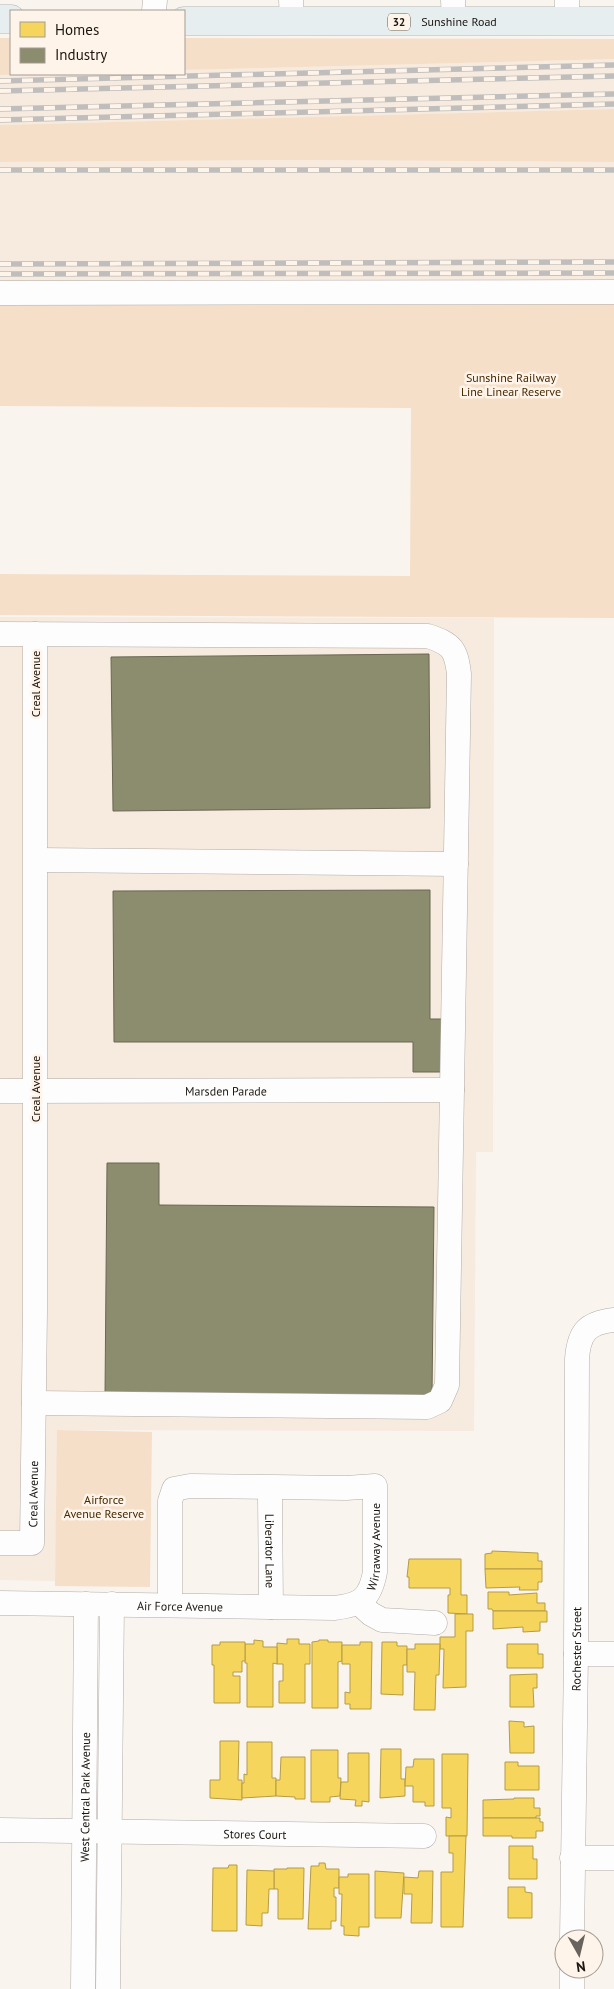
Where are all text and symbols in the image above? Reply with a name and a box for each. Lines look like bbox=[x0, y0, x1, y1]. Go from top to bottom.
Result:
legend bbox=[10, 10, 185, 75]
road number: 32 bbox=[388, 14, 410, 31]
street label: Sunshine Road bbox=[421, 14, 497, 29]
text: Homes bbox=[55, 20, 99, 39]
text: Industry bbox=[55, 45, 107, 64]
park label: Sunshine Railway Line Linear Reserve bbox=[461, 370, 561, 399]
street label: Creal Avenue bbox=[28, 651, 43, 717]
street label: Creal Avenue bbox=[28, 1056, 43, 1122]
street label: Marsden Parade bbox=[185, 1083, 267, 1098]
street label: Creal Avenue bbox=[25, 1461, 41, 1527]
park label: Airforce Avenue Reserve bbox=[64, 1492, 144, 1521]
street label: Wirraway Avenue bbox=[363, 1503, 383, 1593]
street label: Liberator Lane bbox=[263, 1514, 278, 1588]
street label: Air Force Avenue bbox=[137, 1598, 223, 1614]
street label: Rochester Street bbox=[568, 1607, 584, 1691]
street label: West Central Park Avenue bbox=[76, 1732, 93, 1862]
street label: Stores Court bbox=[223, 1826, 287, 1842]
north arrow bbox=[554, 1929, 604, 1979]
text: N bbox=[575, 1957, 587, 1976]

